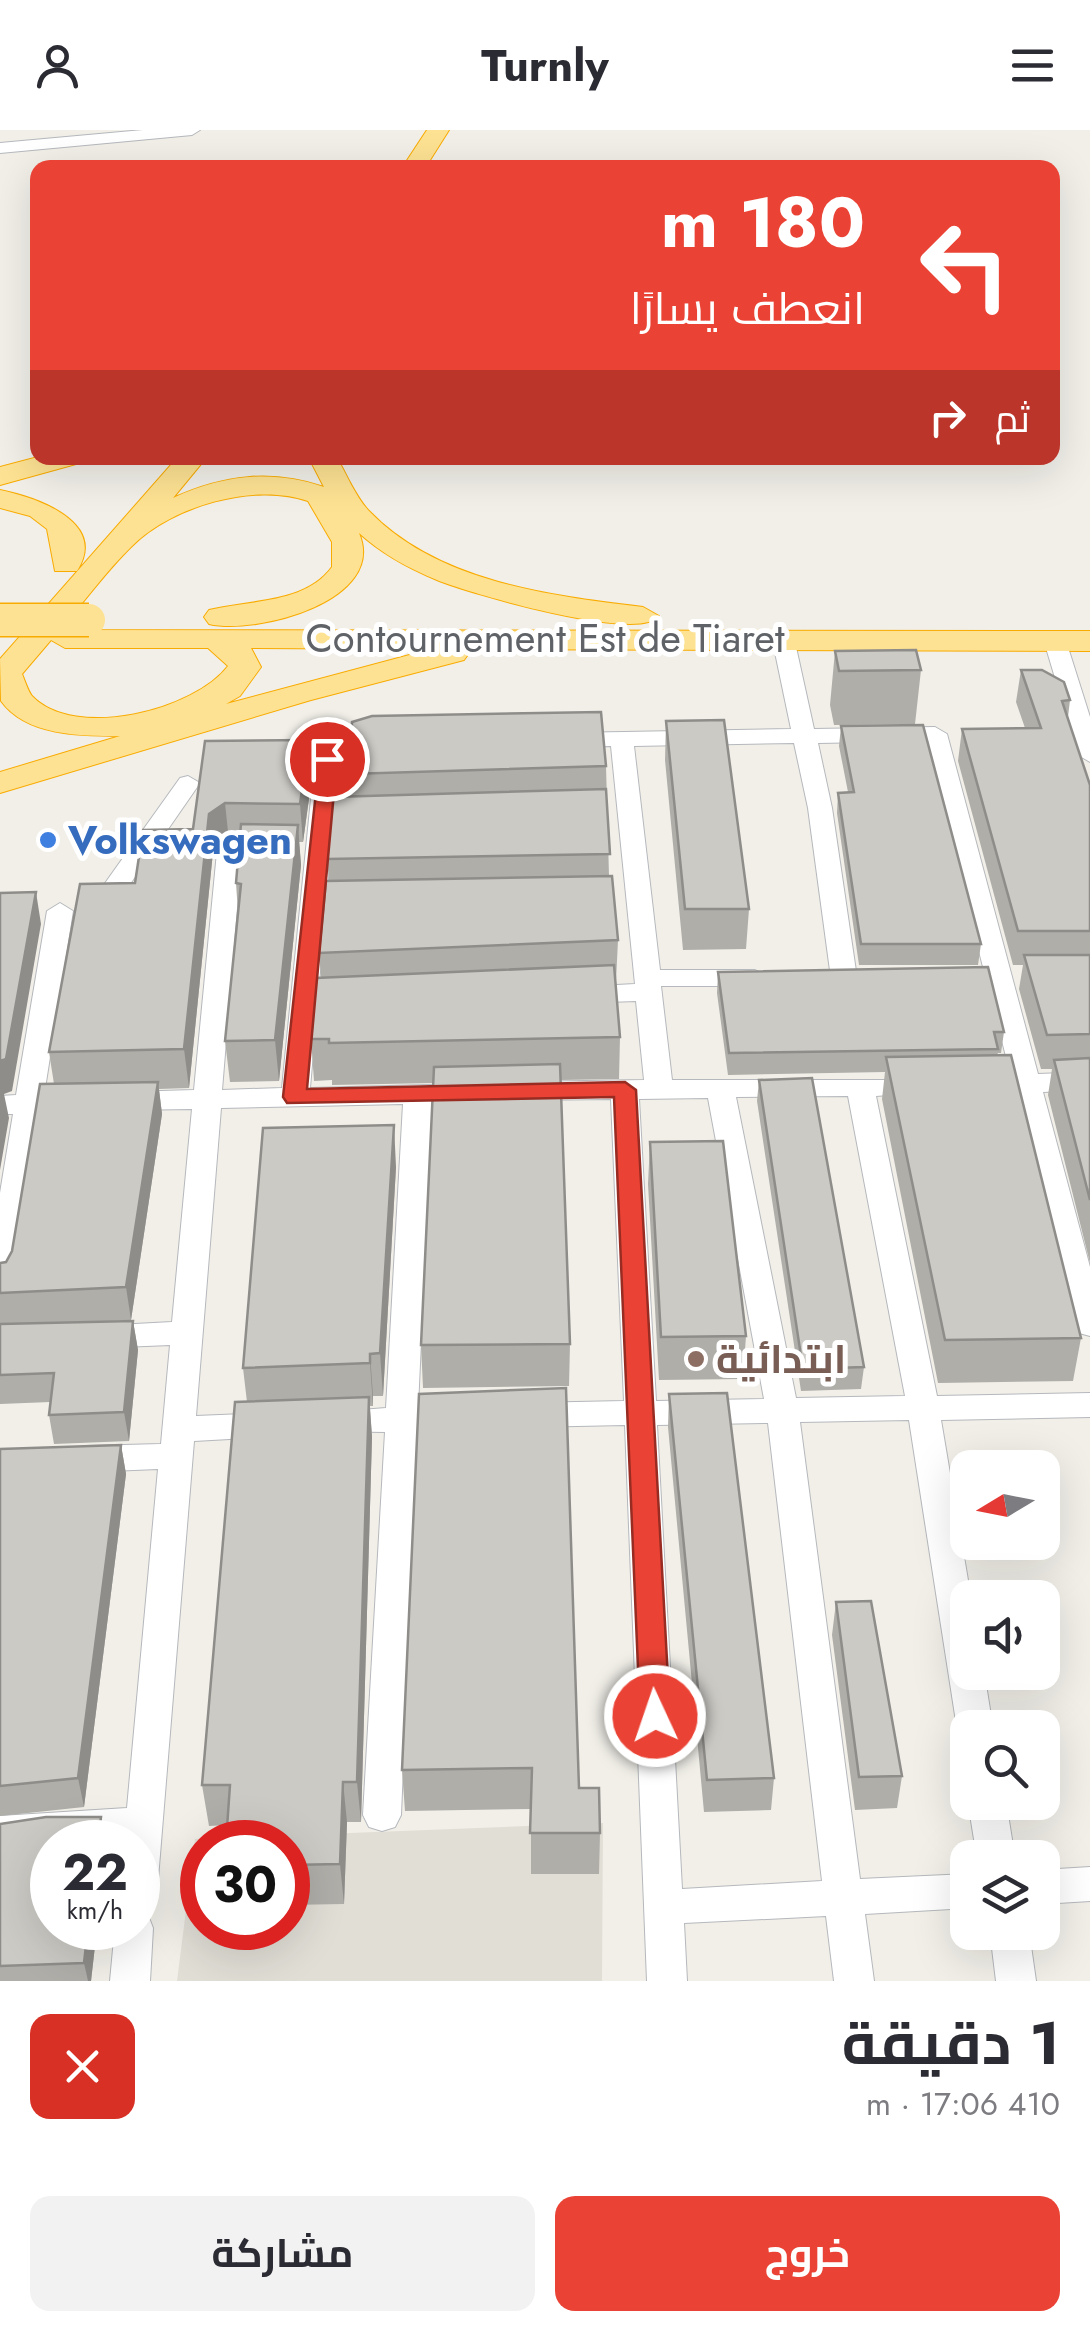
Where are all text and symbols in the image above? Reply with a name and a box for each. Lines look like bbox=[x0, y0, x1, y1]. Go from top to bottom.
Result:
text: Turnly bbox=[481, 33, 609, 98]
icon: person bbox=[30, 38, 85, 93]
icon: menu bbox=[1005, 38, 1060, 93]
text: 180 m bbox=[661, 172, 865, 273]
icon: left bbox=[900, 200, 1030, 330]
text: انعطف يسارًا bbox=[630, 276, 865, 341]
icon: right bbox=[920, 390, 975, 445]
text: ثم bbox=[995, 391, 1030, 446]
street label: Contournement Est de Tiaret bbox=[305, 609, 785, 667]
pin bbox=[285, 717, 370, 802]
icon: arrive bbox=[300, 732, 355, 787]
place label: Volkswagen bbox=[67, 811, 292, 869]
marker: Volkswagen bbox=[37, 829, 59, 851]
place label: ابتدائية bbox=[716, 1330, 846, 1388]
marker: ابتدائية bbox=[685, 1348, 707, 1370]
north arrow bbox=[950, 1450, 1060, 1560]
map controls bbox=[950, 1450, 1060, 1950]
button: sound bbox=[950, 1580, 1060, 1690]
position arrow bbox=[603, 1664, 707, 1768]
button: search bbox=[950, 1710, 1060, 1820]
speed limit sign: 30 bbox=[180, 1820, 310, 1950]
text: 22 bbox=[62, 1836, 128, 1909]
button: layers bbox=[950, 1840, 1060, 1950]
text: km/h bbox=[67, 1892, 123, 1928]
text: 1 دقيقة bbox=[842, 2000, 1060, 2087]
button: close bbox=[30, 2014, 135, 2119]
text: 410 m · 17:06 bbox=[866, 2081, 1060, 2127]
button: مشاركة bbox=[30, 2196, 535, 2311]
button: خروج bbox=[555, 2196, 1060, 2311]

